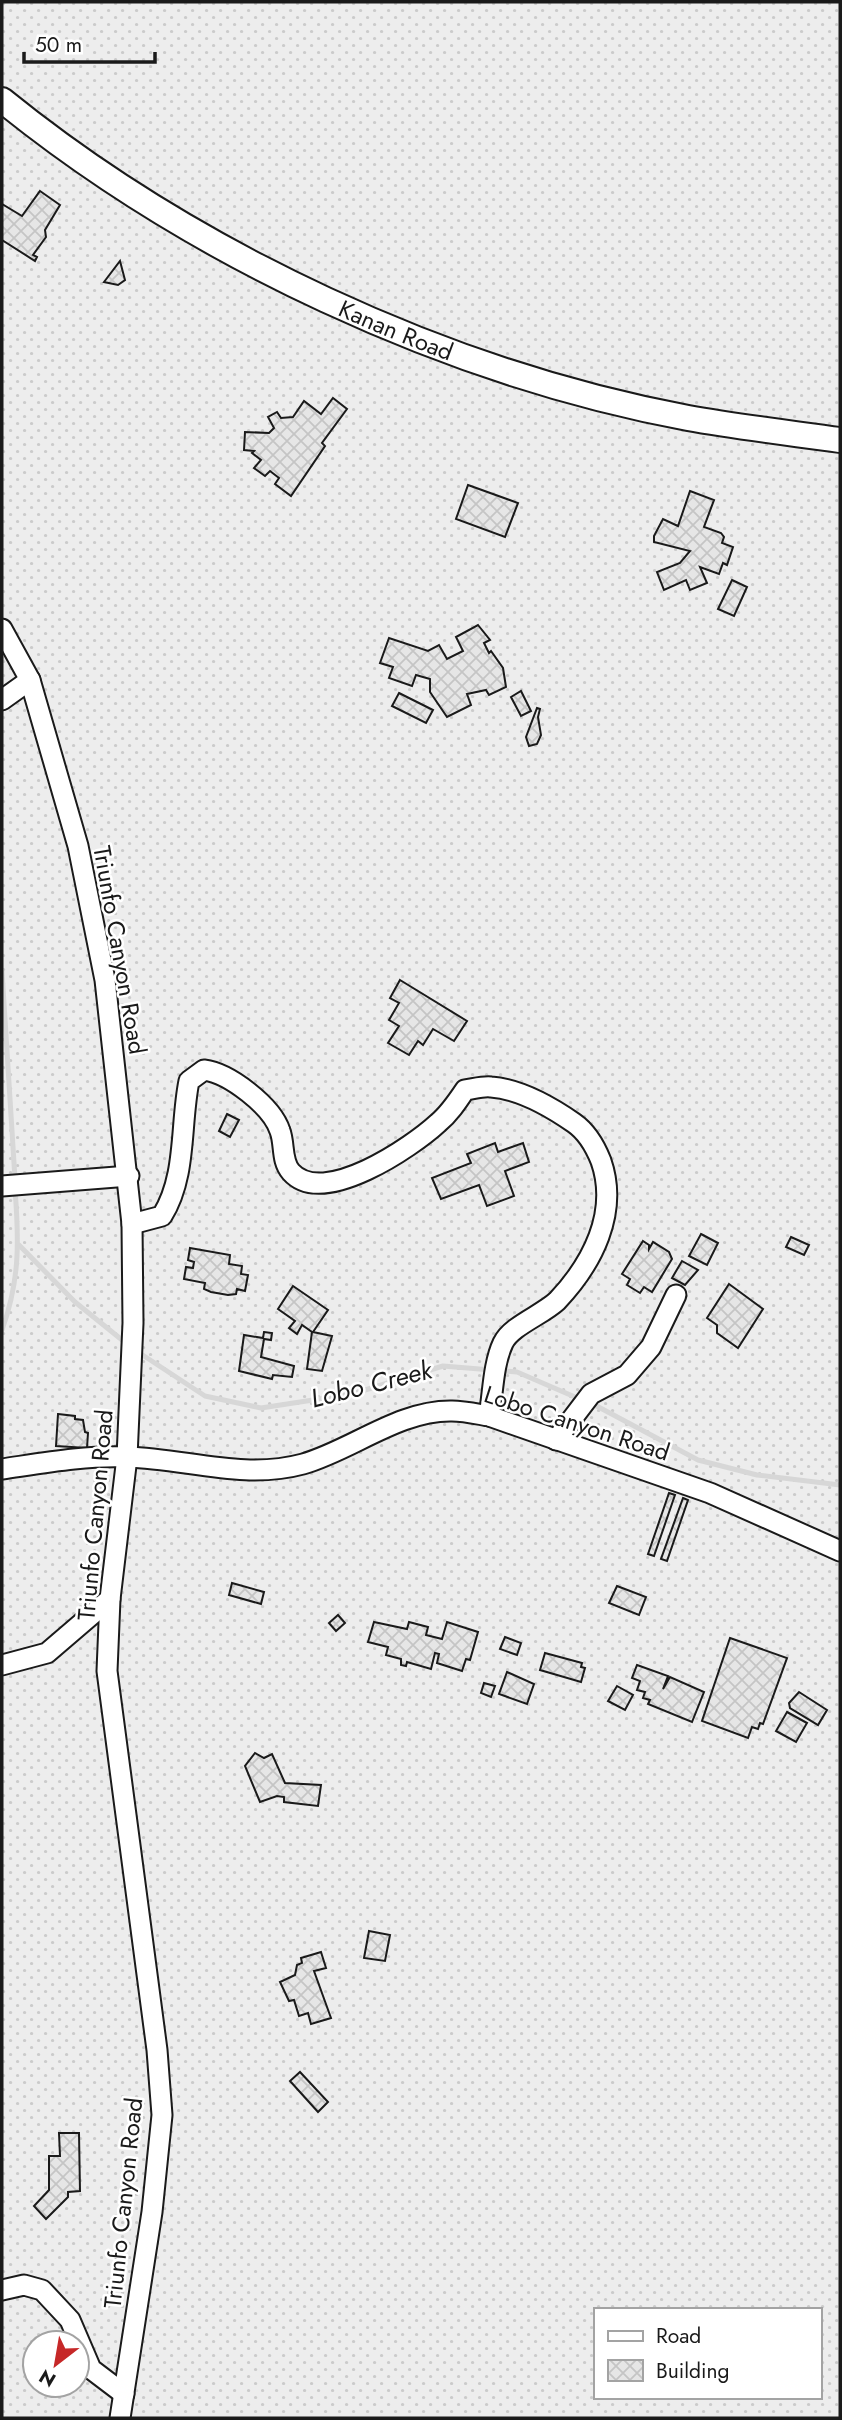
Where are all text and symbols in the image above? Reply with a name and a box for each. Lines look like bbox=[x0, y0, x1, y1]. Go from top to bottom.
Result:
scale bar bbox=[24, 21, 156, 65]
text: 50 m bbox=[35, 30, 82, 60]
street label: Kanan Road bbox=[333, 291, 458, 369]
street label: Triunfo Canyon Road bbox=[84, 843, 156, 1057]
water label: Lobo Creek bbox=[306, 1350, 437, 1417]
street label: Lobo Canyon Road bbox=[480, 1377, 674, 1469]
street label: Triunfo Canyon Road bbox=[68, 1408, 122, 1622]
street label: Triunfo Canyon Road bbox=[95, 2096, 151, 2310]
legend bbox=[594, 2308, 821, 2399]
text: Road bbox=[656, 2321, 701, 2351]
north arrow bbox=[21, 2329, 91, 2399]
text: Building bbox=[656, 2356, 729, 2386]
text: N bbox=[34, 2363, 61, 2394]

